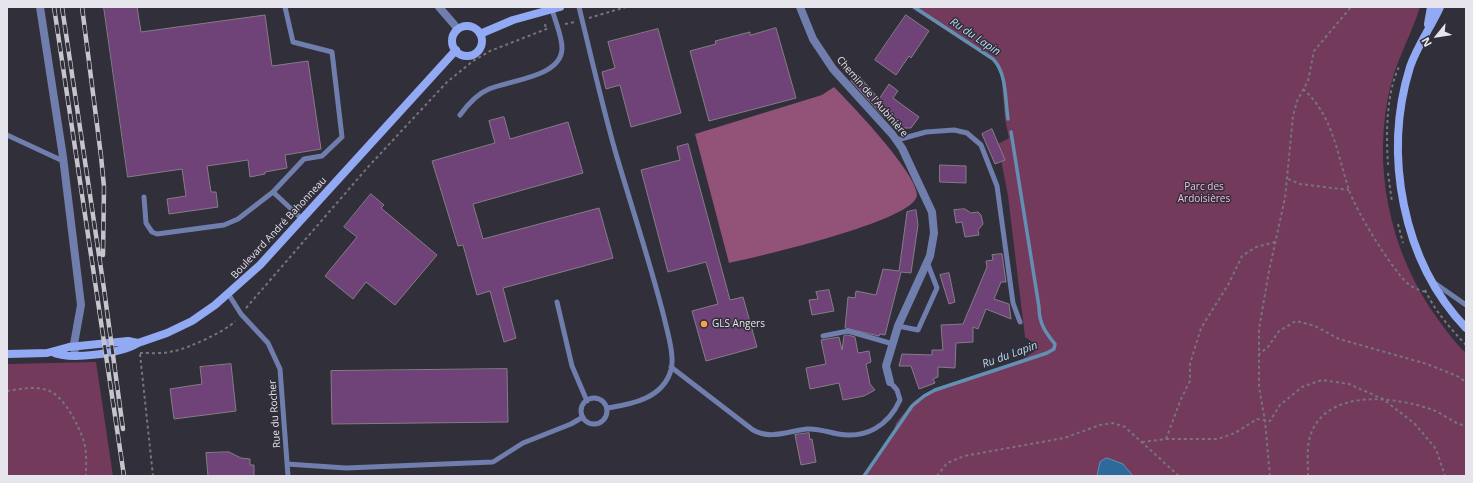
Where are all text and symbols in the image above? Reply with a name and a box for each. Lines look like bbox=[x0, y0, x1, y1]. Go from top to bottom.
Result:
water label: Ru du Lapin bbox=[947, 15, 1003, 59]
north arrow bbox=[1417, 16, 1457, 56]
text: N bbox=[1417, 35, 1435, 50]
street label: Chemin de l'Aubinière bbox=[834, 54, 910, 140]
street label: Boulevard André Bahonneau bbox=[229, 175, 329, 281]
park label: Parc des Ardoisières bbox=[1178, 181, 1230, 204]
place label: GLS Angers bbox=[712, 318, 765, 330]
marker: GLS Angers bbox=[699, 319, 709, 329]
water label: Ru du Lapin bbox=[980, 339, 1040, 371]
street label: Rue du Rocher bbox=[267, 380, 283, 448]

